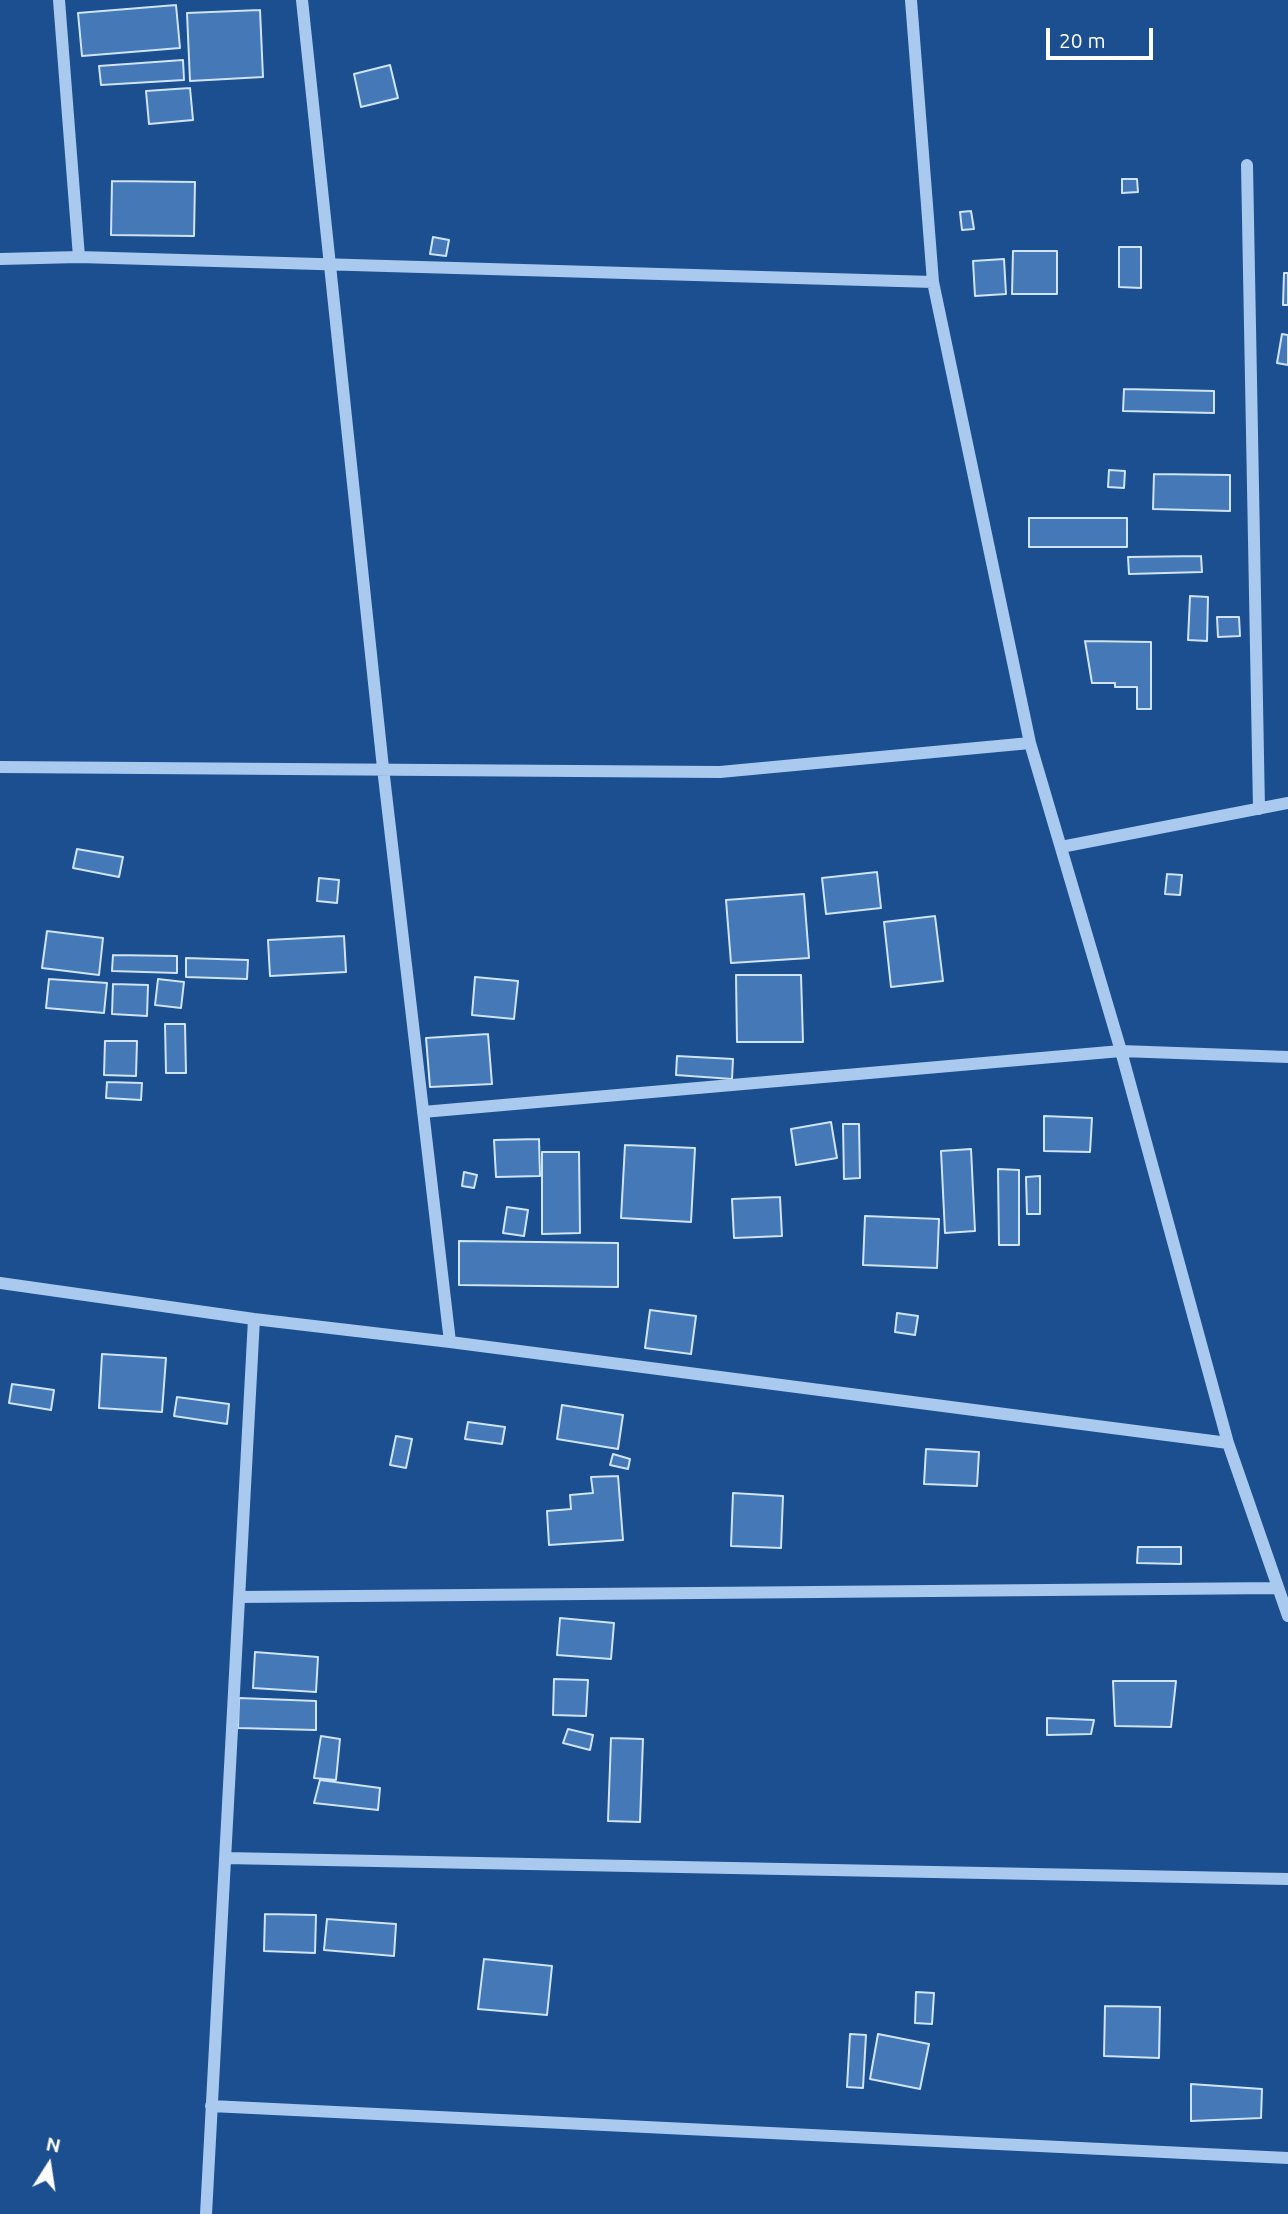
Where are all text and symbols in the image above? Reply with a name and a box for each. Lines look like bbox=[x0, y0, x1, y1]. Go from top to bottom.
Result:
scale bar bbox=[1050, 14, 1157, 58]
text: 20 m bbox=[1059, 28, 1106, 52]
north arrow bbox=[14, 2130, 84, 2200]
text: N bbox=[44, 2132, 63, 2157]

